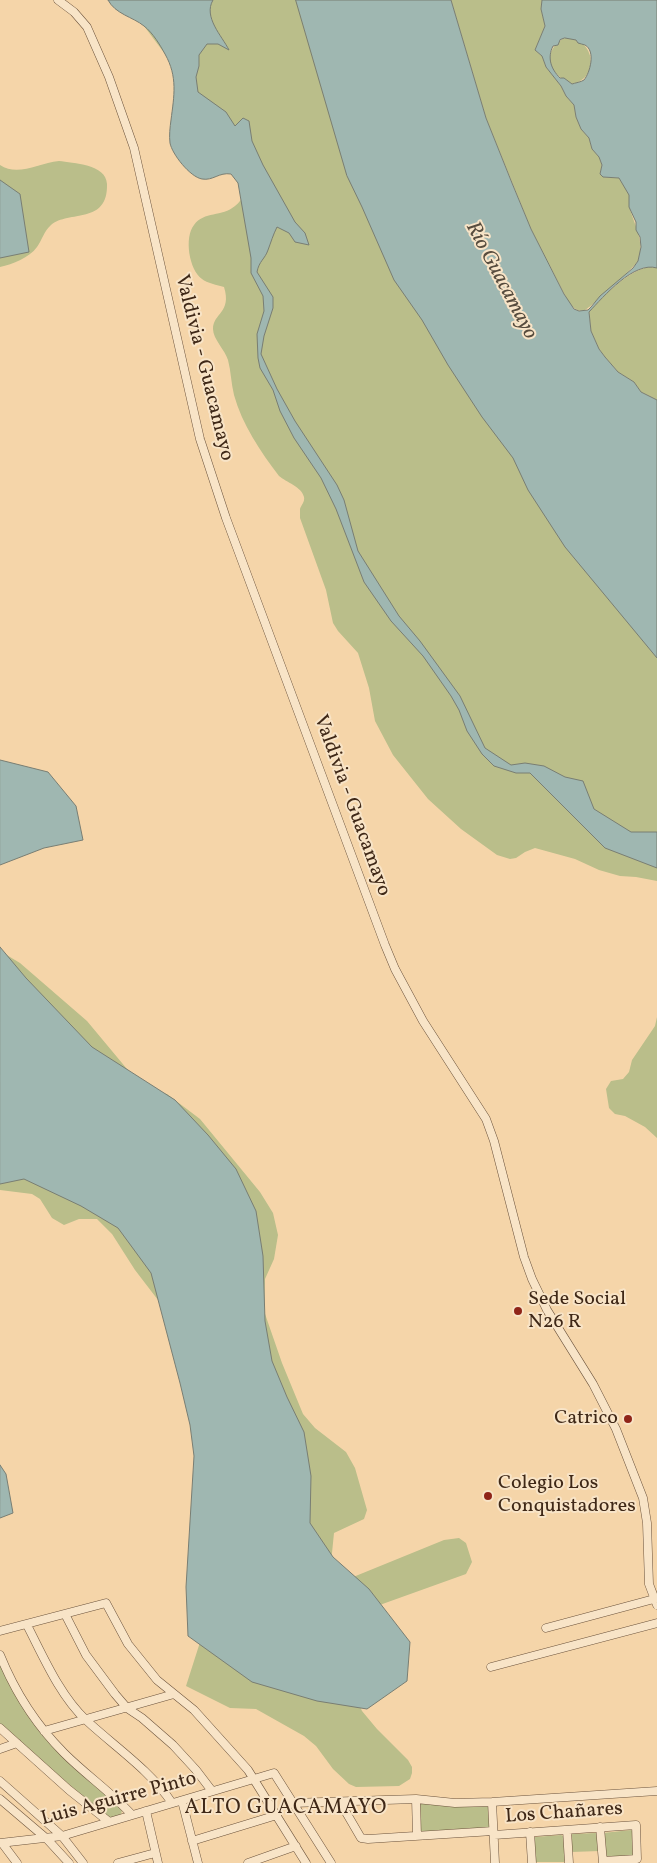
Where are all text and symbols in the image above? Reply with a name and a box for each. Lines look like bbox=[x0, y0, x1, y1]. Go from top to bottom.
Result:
water label: Río Guacamayo bbox=[458, 218, 542, 344]
street label: Valdivia - Guacamayo bbox=[168, 272, 238, 464]
street label: Valdivia - Guacamayo bbox=[307, 712, 395, 900]
place label: Sede Social N26 R bbox=[528, 1288, 626, 1335]
marker: Sede Social N26 R bbox=[512, 1305, 524, 1317]
place label: Catrico bbox=[554, 1407, 618, 1431]
marker: Catrico bbox=[622, 1413, 634, 1425]
place label: Colegio Los Conquistadores bbox=[498, 1472, 636, 1519]
marker: Colegio Los Conquistadores bbox=[482, 1490, 494, 1502]
street label: Luis Aguirre Pinto bbox=[39, 1768, 199, 1832]
district label: ALTO GUACAMAYO bbox=[183, 1796, 389, 1822]
street label: Los Chañares bbox=[504, 1798, 624, 1830]

